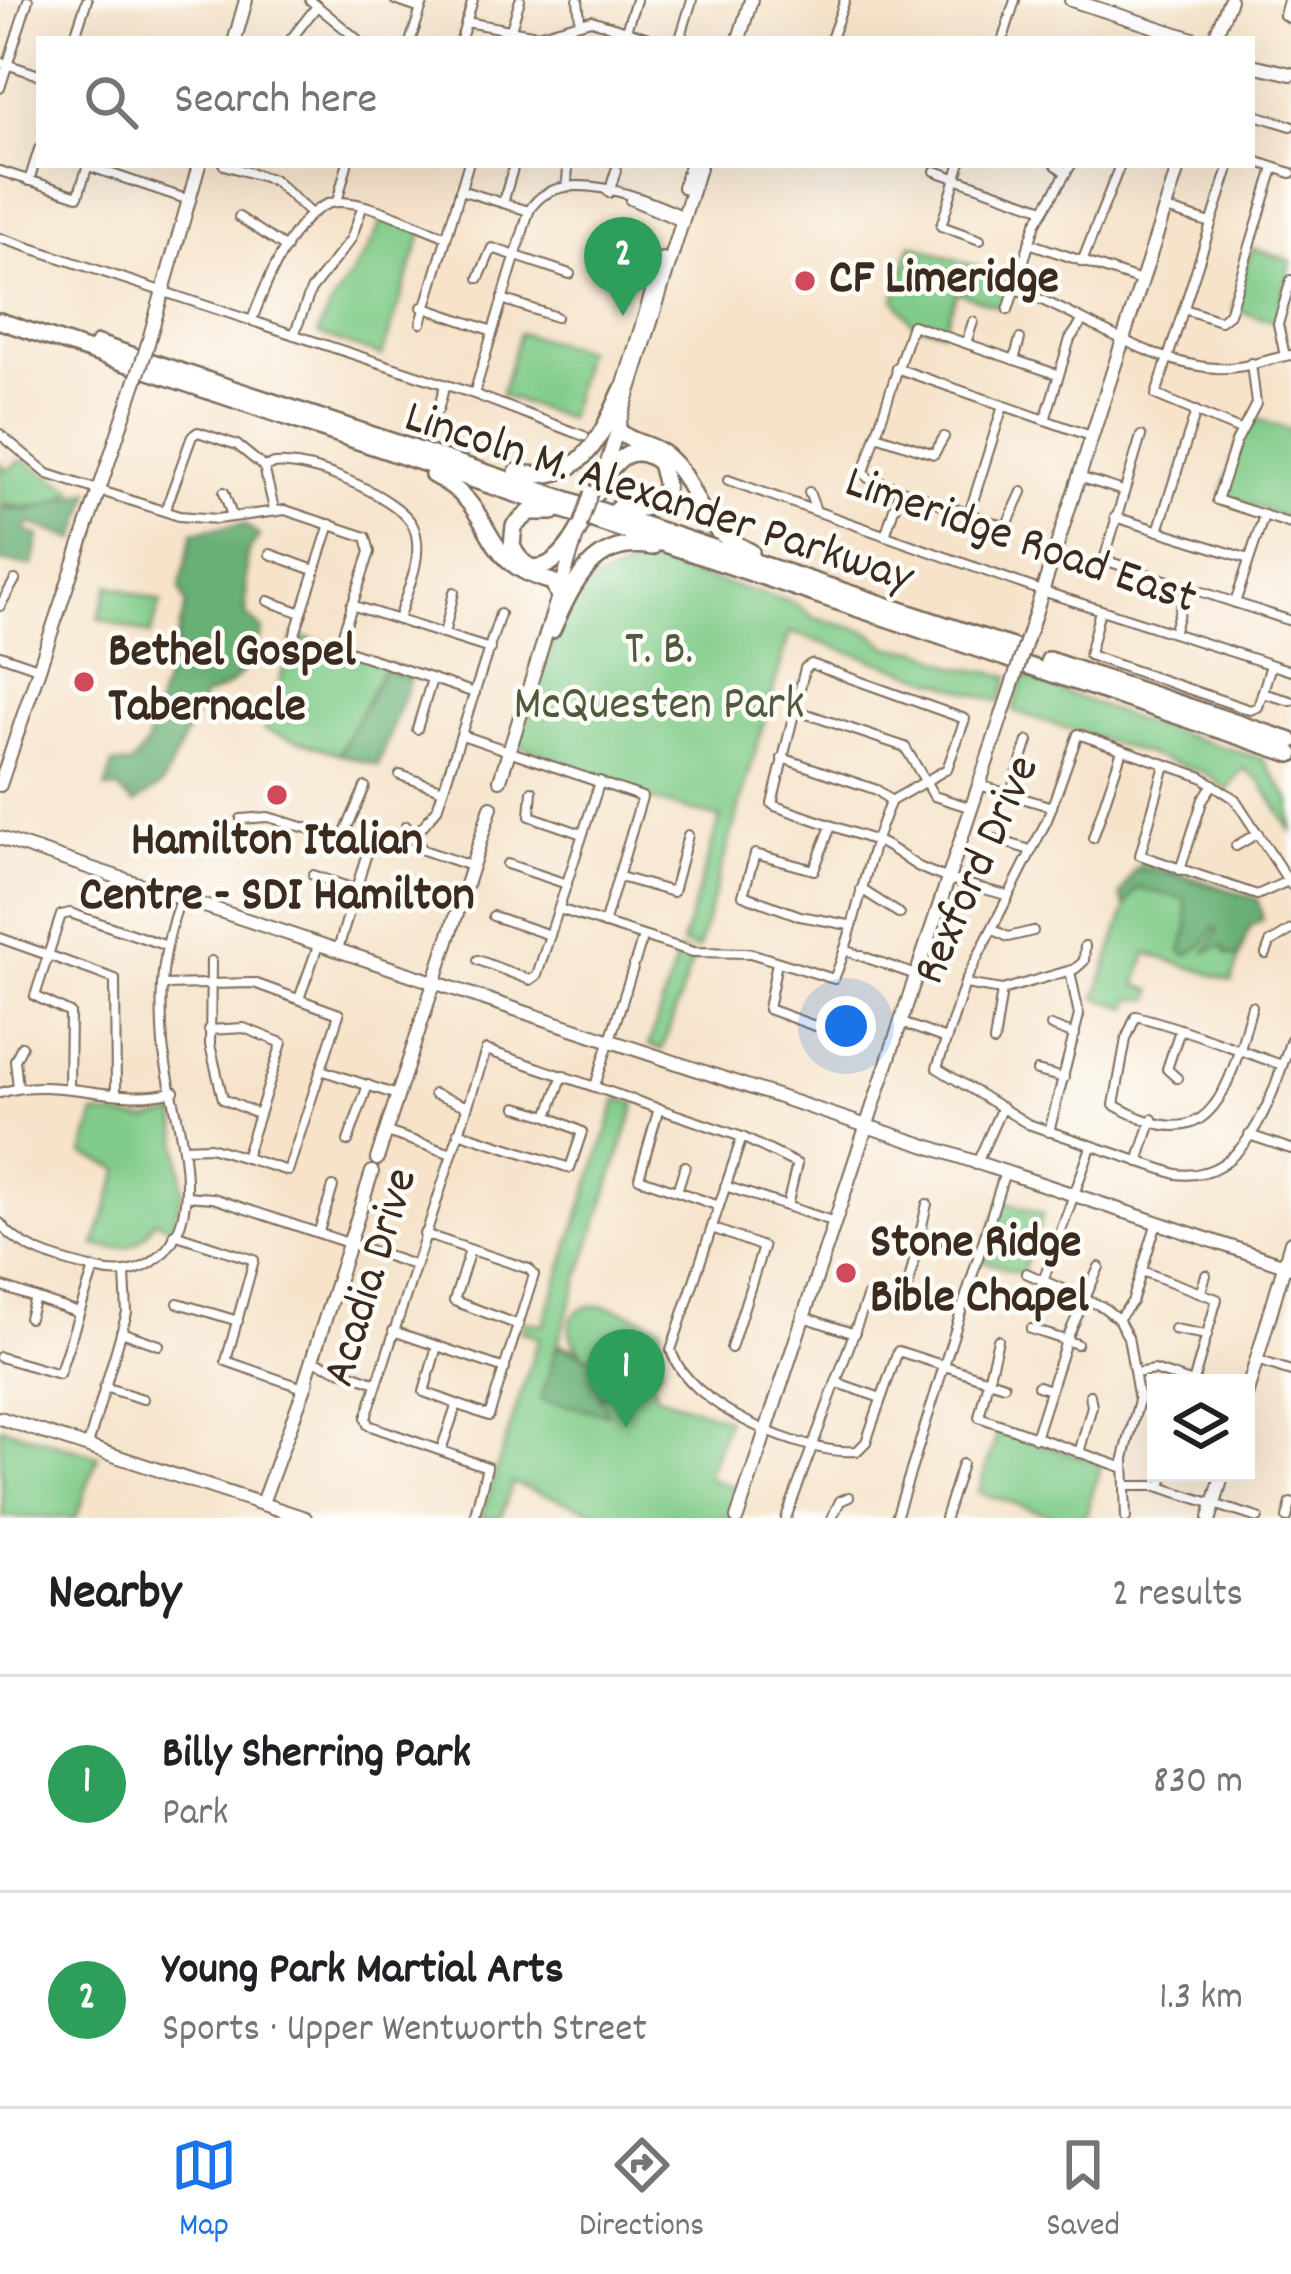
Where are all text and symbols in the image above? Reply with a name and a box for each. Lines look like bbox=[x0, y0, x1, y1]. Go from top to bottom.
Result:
search box bbox=[36, 36, 1255, 168]
icon: search bbox=[78, 69, 144, 135]
text: Search here bbox=[174, 70, 377, 134]
pin: 2 bbox=[584, 217, 662, 316]
place label: CF Limeridge bbox=[829, 247, 1059, 316]
marker: CF Limeridge bbox=[792, 268, 818, 294]
street label: Lincoln M. Alexander Parkway bbox=[395, 385, 923, 615]
street label: Limeridge Road East bbox=[835, 451, 1205, 635]
park label: T. B. McQuesten Park bbox=[513, 618, 805, 742]
place label: Bethel Gospel Tabernacle bbox=[108, 620, 356, 744]
marker: Bethel Gospel Tabernacle bbox=[71, 669, 97, 695]
street label: Rexford Drive bbox=[898, 745, 1060, 997]
marker: Hamilton Italian Centre - SDI Hamilton bbox=[264, 782, 290, 808]
place label: Hamilton Italian Centre - SDI Hamilton bbox=[79, 809, 475, 933]
your location bbox=[816, 996, 876, 1056]
street label: Acadia Drive bbox=[307, 1160, 439, 1396]
place label: Stone Ridge Bible Chapel bbox=[870, 1211, 1089, 1335]
marker: Stone Ridge Bible Chapel bbox=[833, 1260, 859, 1286]
pin: 1 bbox=[587, 1329, 665, 1428]
map controls bbox=[1147, 1374, 1255, 1482]
button: layers bbox=[1147, 1374, 1255, 1482]
text: Nearby bbox=[48, 1560, 181, 1632]
text: 2 results bbox=[1112, 1569, 1243, 1624]
text: Billy Sherring Park bbox=[162, 1724, 471, 1788]
text: 1 bbox=[83, 1756, 91, 1811]
text: 830 m bbox=[1153, 1756, 1243, 1811]
text: Park bbox=[162, 1788, 228, 1843]
text: Young Park Martial Arts bbox=[162, 1940, 564, 2004]
text: 2 bbox=[78, 1972, 96, 2027]
text: 1.3 km bbox=[1159, 1972, 1243, 2027]
text: Sports · Upper Wentworth Street bbox=[162, 2004, 647, 2059]
tab: Map bbox=[171, 2132, 237, 2251]
tab: Directions bbox=[579, 2132, 704, 2251]
tab: Saved bbox=[1046, 2132, 1120, 2251]

